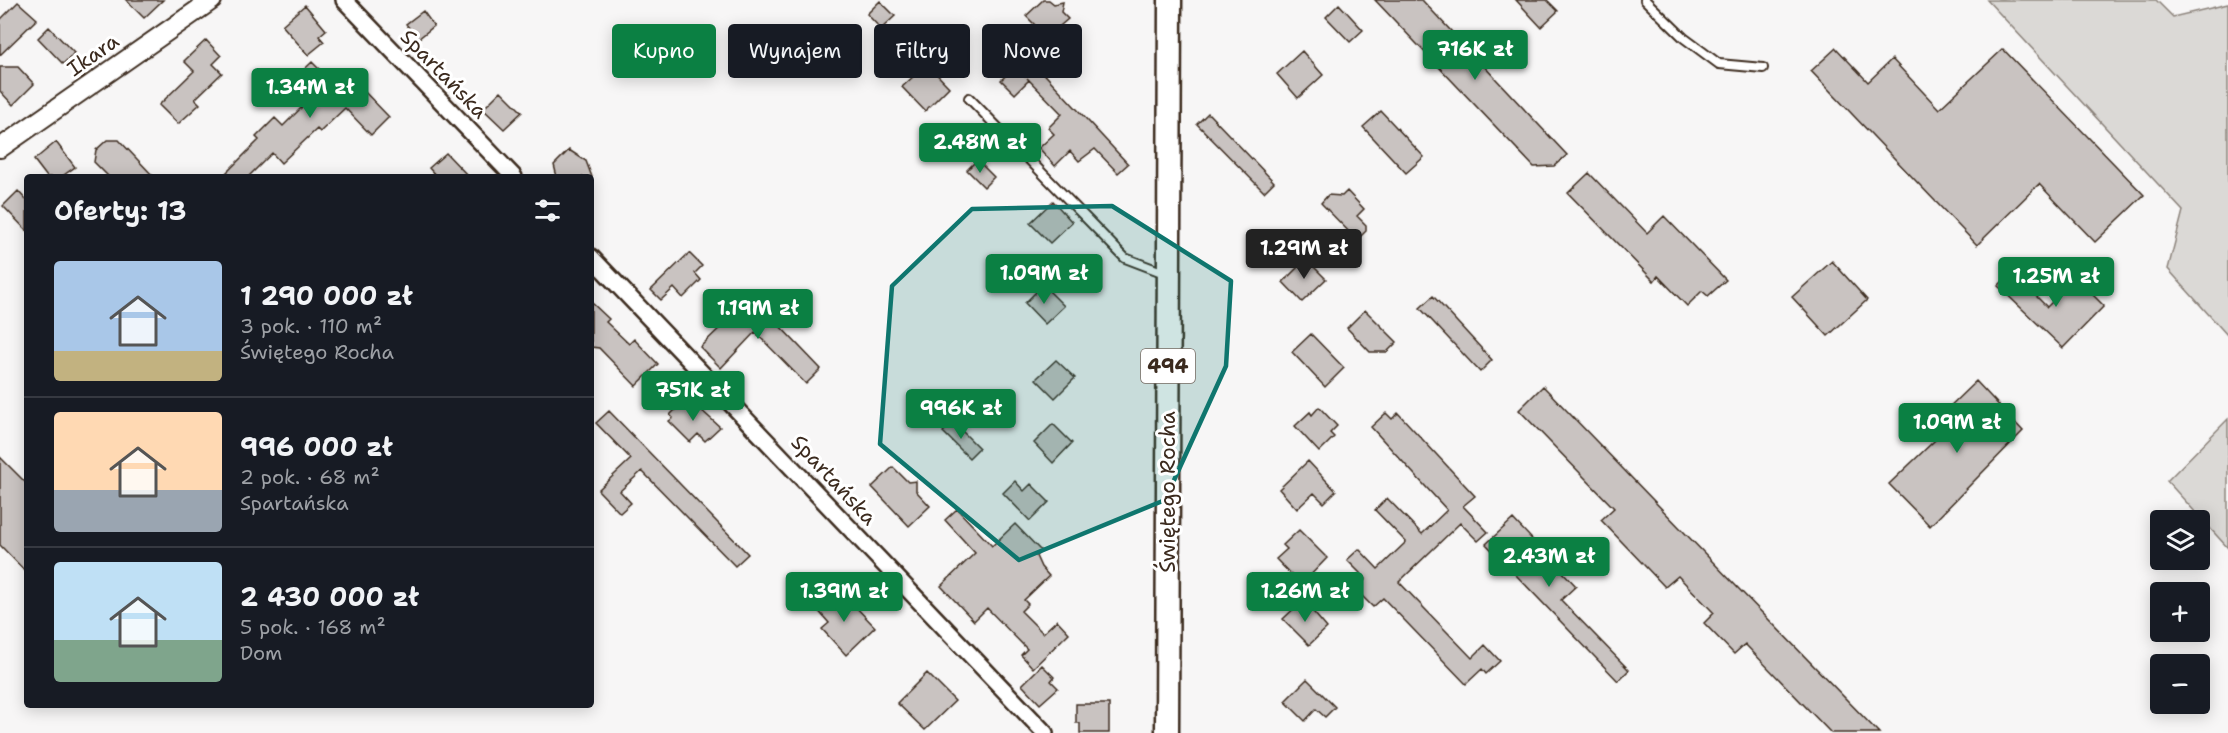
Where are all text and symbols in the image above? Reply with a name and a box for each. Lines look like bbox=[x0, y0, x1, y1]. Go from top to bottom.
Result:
street label: Spartańska bbox=[394, 23, 494, 125]
chip: Kupno bbox=[612, 24, 716, 78]
chip: Wynajem bbox=[728, 24, 862, 78]
chip: Filtry bbox=[874, 24, 970, 78]
chip: Nowe bbox=[982, 24, 1082, 78]
street label: Ikara bbox=[62, 27, 124, 83]
pin: 716K zł bbox=[1420, 30, 1530, 81]
text: 716K zł bbox=[1437, 36, 1513, 62]
pin: 1.34M zł bbox=[248, 68, 372, 119]
text: 1.34M zł bbox=[265, 74, 355, 100]
pin: 2.48M zł bbox=[918, 123, 1042, 174]
text: 2.48M zł bbox=[933, 129, 1027, 155]
text: Oferty: 13 bbox=[54, 193, 187, 228]
icon: filters bbox=[531, 194, 564, 227]
pin: 1.29M zł bbox=[1242, 229, 1366, 280]
text: 1.29M zł bbox=[1260, 235, 1348, 261]
pin: 1.09M zł bbox=[982, 254, 1106, 305]
pin: 1.25M zł bbox=[1994, 257, 2118, 308]
text: 1.09M zł bbox=[1000, 260, 1088, 286]
text: 1.25M zł bbox=[2012, 263, 2100, 289]
text: 1 290 000 zł bbox=[240, 278, 413, 313]
icon: home bbox=[102, 285, 174, 357]
pin: 1.19M zł bbox=[696, 289, 820, 340]
text: 1.19M zł bbox=[717, 295, 799, 321]
text: 3 pok. · 110 m² bbox=[240, 313, 382, 339]
text: Świętego Rocha bbox=[240, 339, 394, 365]
road number: 494 bbox=[1141, 349, 1195, 383]
pin: 751K zł bbox=[638, 371, 748, 422]
text: 751K zł bbox=[656, 377, 731, 403]
pin: 996K zł bbox=[906, 389, 1016, 440]
text: 996K zł bbox=[920, 395, 1002, 421]
pin: 1.09M zł bbox=[1895, 403, 2019, 454]
text: 1.09M zł bbox=[1913, 409, 2001, 435]
street label: Świętego Rocha bbox=[1153, 411, 1182, 573]
text: 996 000 zł bbox=[240, 429, 393, 464]
street label: Spartańska bbox=[785, 429, 883, 531]
icon: home bbox=[102, 436, 174, 508]
text: 2 pok. · 68 m² bbox=[240, 464, 380, 490]
text: Spartańska bbox=[240, 490, 349, 516]
map controls bbox=[2150, 510, 2210, 714]
button: layers bbox=[2150, 510, 2210, 570]
pin: 2.43M zł bbox=[1487, 537, 1611, 588]
text: 2.43M zł bbox=[1503, 543, 1595, 569]
pin: 1.39M zł bbox=[782, 572, 906, 623]
pin: 1.26M zł bbox=[1243, 572, 1367, 623]
text: 1.39M zł bbox=[800, 578, 888, 604]
text: 1.26M zł bbox=[1261, 578, 1349, 604]
text: 2 430 000 zł bbox=[240, 579, 419, 614]
button: + bbox=[2150, 582, 2210, 642]
icon: home bbox=[102, 586, 174, 658]
text: 5 pok. · 168 m² bbox=[240, 614, 386, 640]
text: Dom bbox=[240, 640, 282, 666]
button: − bbox=[2150, 654, 2210, 714]

